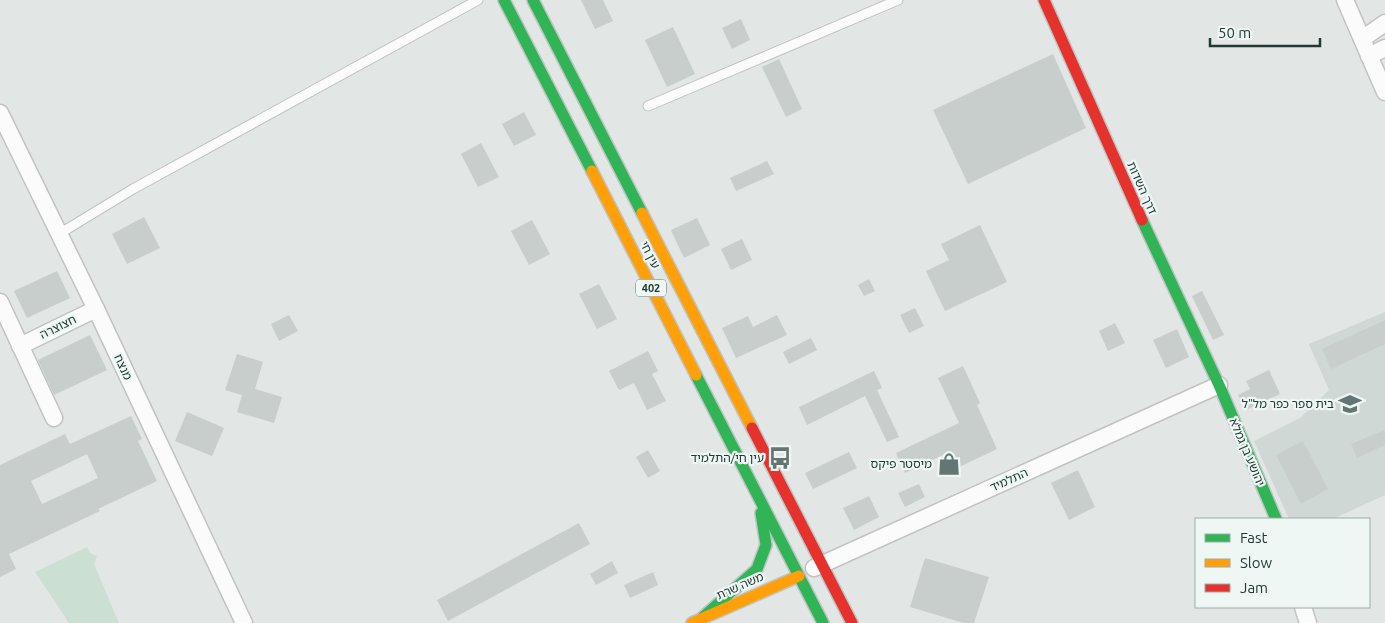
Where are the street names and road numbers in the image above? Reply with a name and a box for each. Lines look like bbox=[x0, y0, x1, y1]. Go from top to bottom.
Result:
street label: דרך השדות bbox=[1125, 160, 1160, 217]
street label: עין חי bbox=[638, 239, 663, 271]
road number: 402 bbox=[636, 280, 666, 296]
street label: חצוצרה bbox=[38, 312, 78, 341]
street label: מנצח bbox=[112, 352, 135, 382]
street label: יהושע בן גמלא bbox=[1227, 416, 1268, 488]
street label: התלמיד bbox=[988, 465, 1030, 494]
street label: משה שרת bbox=[714, 569, 765, 602]

